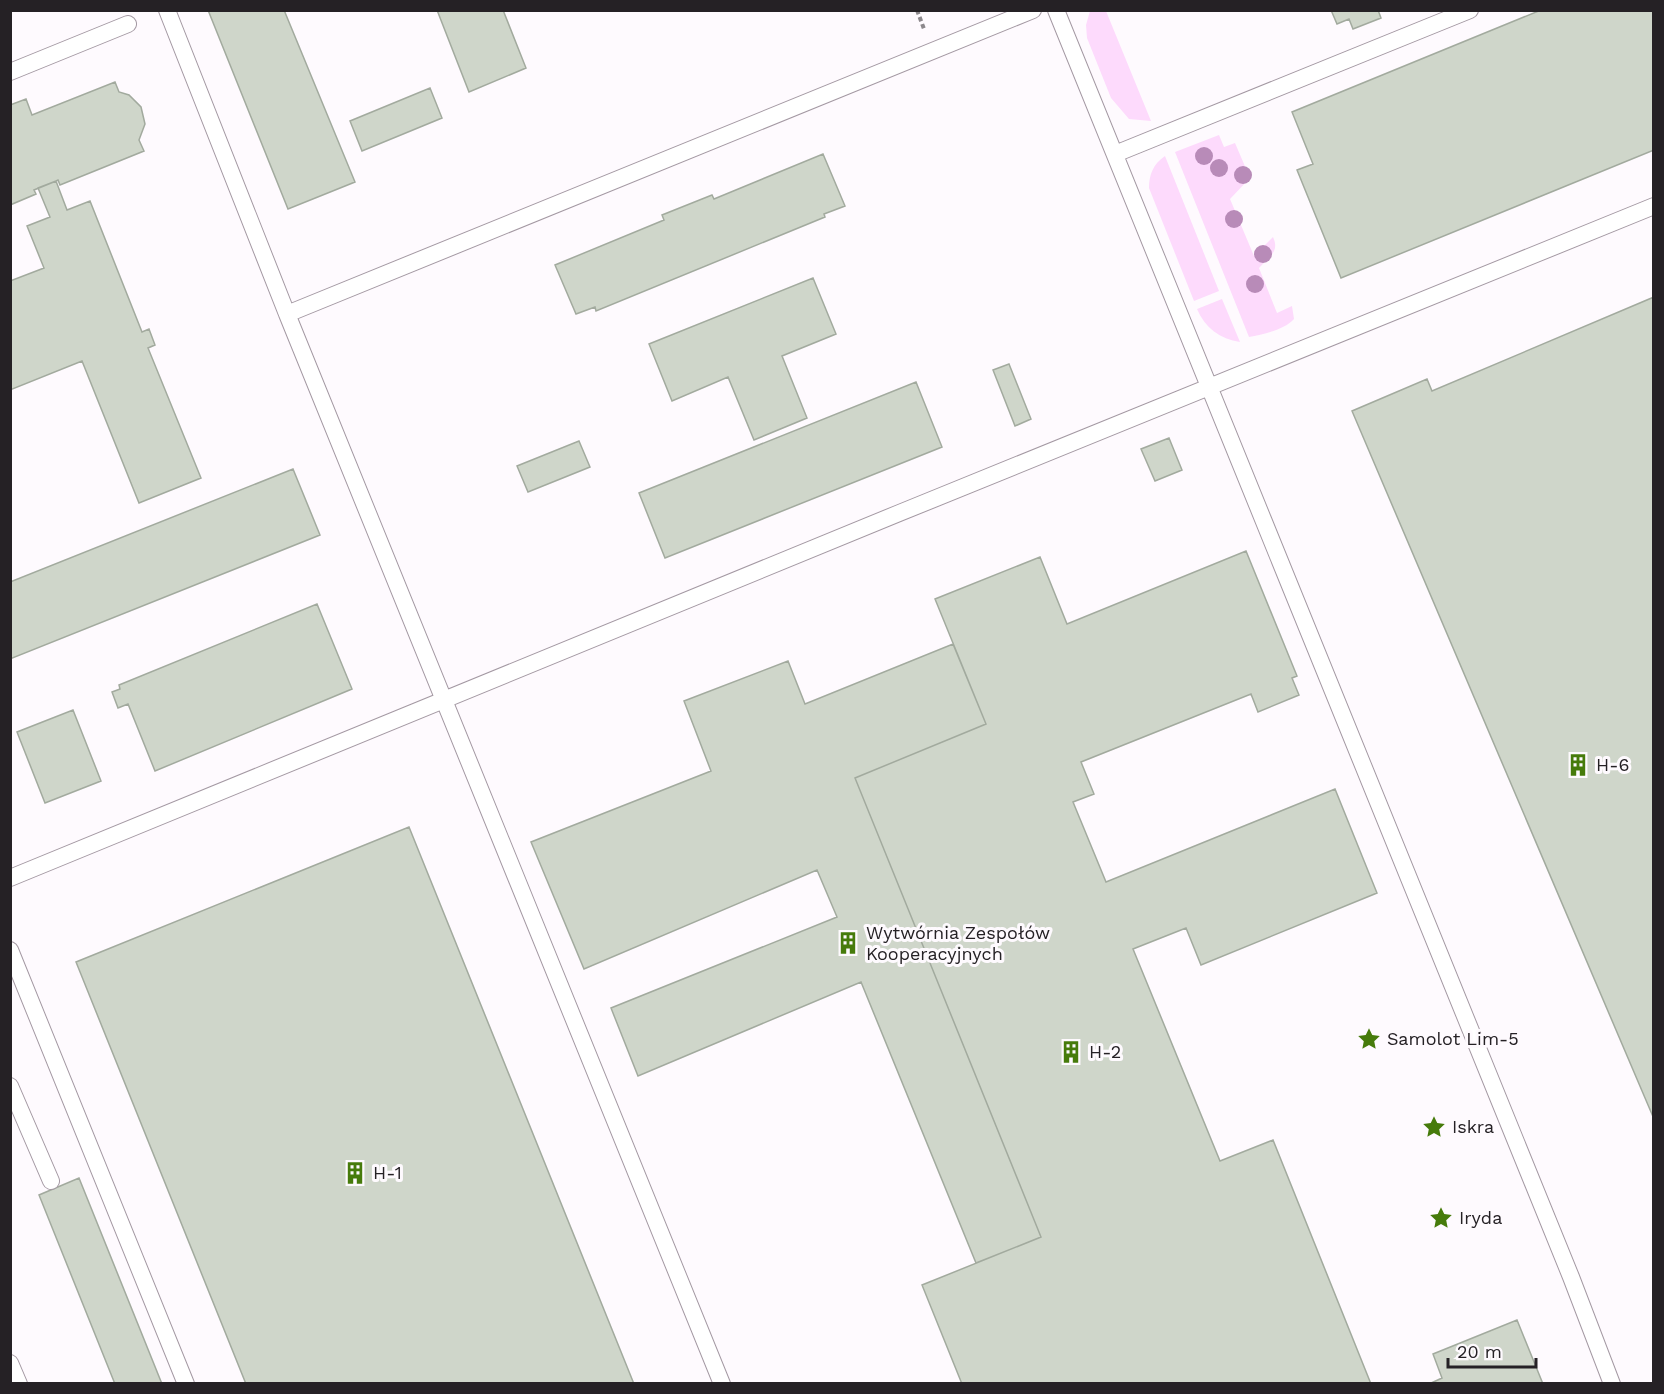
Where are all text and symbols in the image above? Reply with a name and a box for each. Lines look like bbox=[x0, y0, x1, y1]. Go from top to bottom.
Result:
building icon: H-6 bbox=[1565, 752, 1591, 778]
place label: H-6 bbox=[1596, 754, 1629, 775]
place label: Wytwórnia Zespołów Kooperacyjnych bbox=[866, 922, 1050, 964]
building icon: Wytwórnia Zespołów Kooperacyjnych bbox=[835, 930, 861, 956]
place icon: Samolot Lim-5 bbox=[1356, 1026, 1382, 1052]
place label: Samolot Lim-5 bbox=[1387, 1028, 1519, 1049]
building icon: H-2 bbox=[1058, 1039, 1084, 1065]
place label: H-2 bbox=[1089, 1041, 1121, 1062]
place icon: Iskra bbox=[1421, 1114, 1447, 1140]
place label: Iskra bbox=[1452, 1116, 1494, 1137]
building icon: H-1 bbox=[342, 1160, 368, 1186]
place label: H-1 bbox=[373, 1162, 402, 1183]
place icon: Iryda bbox=[1428, 1205, 1454, 1231]
place label: Iryda bbox=[1459, 1207, 1502, 1228]
scale bar bbox=[1448, 1331, 1536, 1369]
text: 20 m bbox=[1457, 1341, 1502, 1362]

